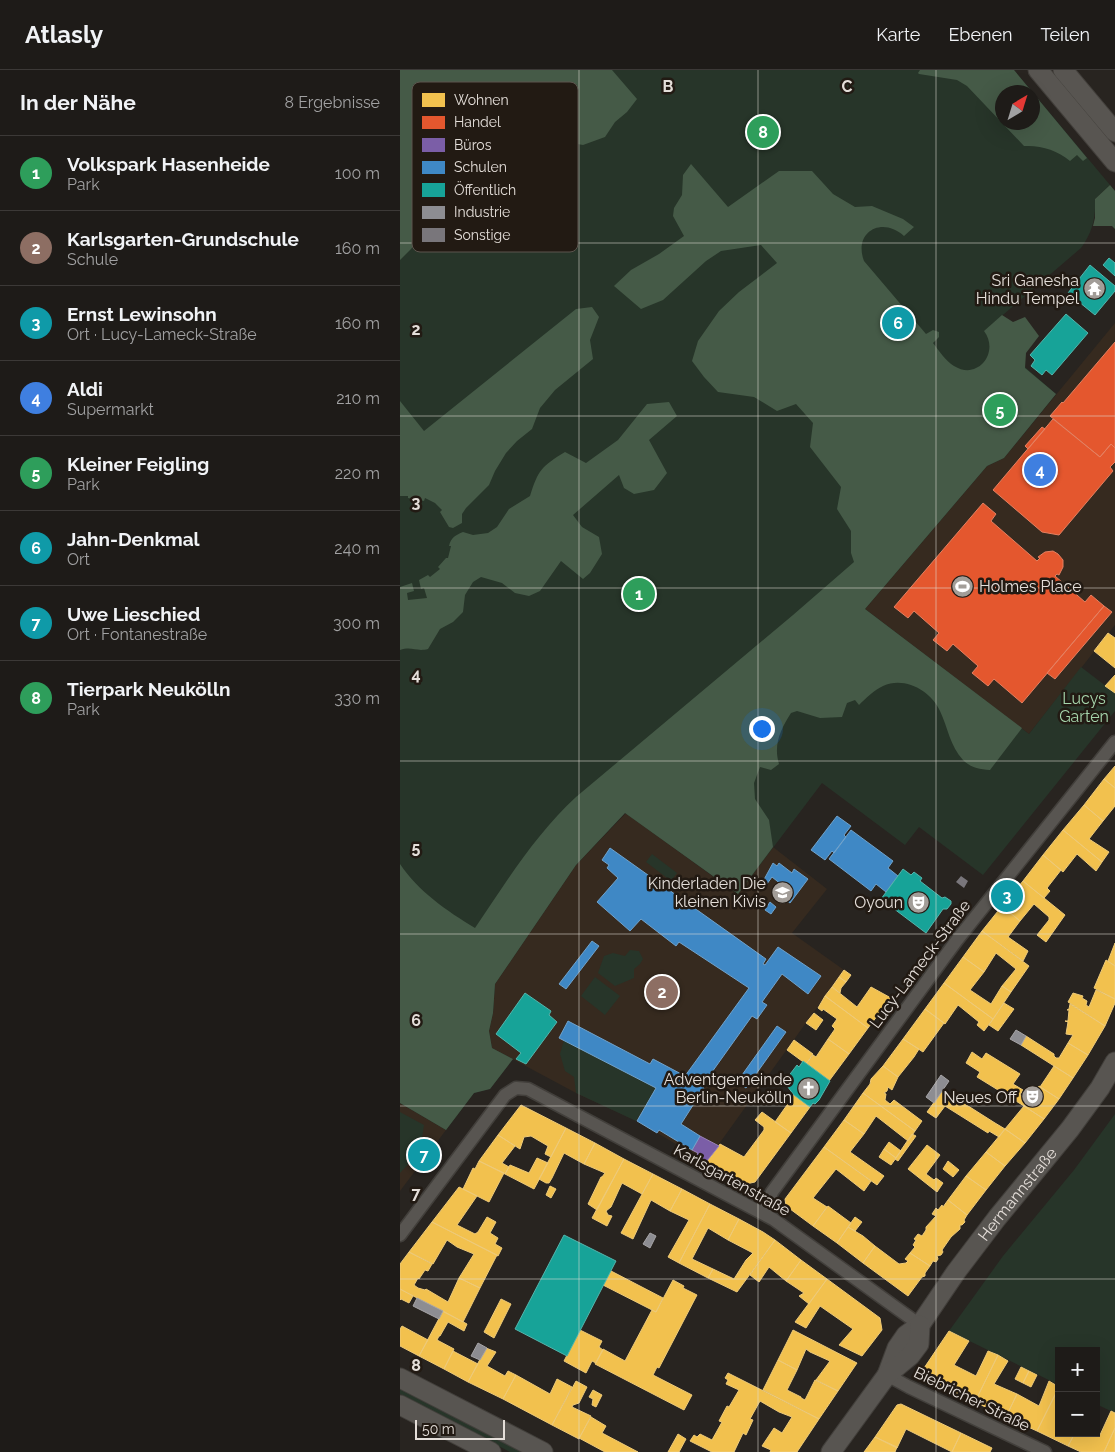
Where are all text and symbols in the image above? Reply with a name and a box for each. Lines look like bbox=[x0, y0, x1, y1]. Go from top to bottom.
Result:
text: Atlasly bbox=[25, 20, 103, 49]
text: Karte bbox=[876, 24, 920, 45]
text: Ebenen bbox=[948, 24, 1013, 45]
text: Teilen bbox=[1041, 24, 1090, 45]
text: B bbox=[663, 77, 674, 96]
text: C bbox=[842, 77, 853, 96]
legend bbox=[412, 82, 578, 252]
north arrow bbox=[995, 85, 1040, 130]
text: In der Nähe bbox=[20, 90, 136, 115]
text: Wohnen bbox=[454, 92, 509, 108]
text: 8 Ergebnisse bbox=[285, 93, 380, 112]
pin: 8 bbox=[747, 113, 779, 151]
text: Handel bbox=[454, 114, 501, 130]
text: Büros bbox=[454, 137, 492, 153]
text: Volkspark Hasenheide bbox=[67, 153, 270, 175]
text: Schulen bbox=[454, 159, 507, 175]
text: 1 bbox=[32, 164, 40, 183]
text: 100 m bbox=[335, 164, 380, 183]
text: Park bbox=[67, 175, 100, 194]
text: Öffentlich bbox=[454, 180, 516, 198]
text: Industrie bbox=[454, 204, 510, 220]
text: Sonstige bbox=[454, 227, 510, 243]
text: Karlsgarten-Grundschule bbox=[67, 228, 299, 250]
text: 2 bbox=[31, 239, 41, 258]
text: 160 m bbox=[335, 239, 380, 258]
text: Schule bbox=[67, 250, 118, 269]
place label: Sri Ganesha Hindu Tempel bbox=[976, 271, 1080, 308]
temple icon: Sri Ganesha Hindu Tempel bbox=[1083, 277, 1107, 301]
text: Ernst Lewinsohn bbox=[67, 303, 217, 325]
pin: 6 bbox=[882, 304, 914, 342]
text: 3 bbox=[32, 314, 40, 333]
text: 160 m bbox=[335, 314, 380, 333]
text: 2 bbox=[411, 320, 421, 339]
text: Ort · Lucy-Lameck-Straße bbox=[67, 325, 257, 344]
text: Aldi bbox=[67, 378, 103, 400]
text: 4 bbox=[31, 389, 41, 408]
text: 210 m bbox=[336, 389, 380, 408]
pin: 5 bbox=[984, 391, 1016, 429]
text: Supermarkt bbox=[67, 400, 154, 419]
pin: 4 bbox=[1024, 451, 1056, 489]
text: Kleiner Feigling bbox=[67, 453, 209, 475]
text: 5 bbox=[32, 464, 40, 483]
text: 220 m bbox=[335, 464, 380, 483]
text: Park bbox=[67, 475, 100, 494]
text: 3 bbox=[412, 493, 421, 512]
text: Jahn-Denkmal bbox=[67, 528, 200, 550]
text: 6 bbox=[31, 539, 41, 558]
text: 240 m bbox=[334, 539, 380, 558]
text: Ort bbox=[67, 550, 90, 569]
sports icon: Holmes Place bbox=[951, 574, 975, 598]
pin: 1 bbox=[623, 575, 655, 613]
place label: Holmes Place bbox=[979, 577, 1082, 596]
text: Uwe Lieschied bbox=[67, 603, 200, 625]
text: 7 bbox=[32, 614, 40, 633]
text: 300 m bbox=[333, 614, 380, 633]
text: Ort · Fontanestraße bbox=[67, 625, 207, 644]
text: 4 bbox=[411, 665, 421, 684]
text: Tierpark Neukölln bbox=[67, 678, 230, 700]
text: 8 bbox=[31, 689, 41, 708]
text: 330 m bbox=[334, 689, 380, 708]
park label: Lucys Garten bbox=[1059, 689, 1109, 726]
text: Park bbox=[67, 700, 100, 719]
your location bbox=[749, 716, 775, 742]
text: 5 bbox=[412, 838, 421, 857]
place label: Kinderladen Die kleinen Kivis bbox=[648, 874, 766, 911]
pin: 3 bbox=[991, 877, 1023, 915]
school or university icon: Kinderladen Die kleinen Kivis bbox=[770, 880, 794, 904]
theatre icon: Oyoun bbox=[907, 890, 931, 914]
place label: Oyoun bbox=[854, 893, 903, 912]
street label: Lucy-Lameck-Straße bbox=[866, 896, 974, 1032]
pin: 2 bbox=[646, 973, 678, 1011]
text: 6 bbox=[411, 1011, 421, 1030]
place label: Adventgemeinde Berlin-Neukölln bbox=[664, 1070, 792, 1107]
church icon: Adventgemeinde Berlin-Neukölln bbox=[796, 1076, 820, 1100]
theatre icon: Neues Off bbox=[1021, 1085, 1045, 1109]
place label: Neues Off bbox=[943, 1088, 1018, 1107]
pin: 7 bbox=[408, 1136, 440, 1174]
street label: Karlsgartenstraße bbox=[670, 1140, 794, 1220]
street label: Hermannstraße bbox=[974, 1143, 1061, 1244]
text: 7 bbox=[412, 1184, 421, 1203]
map controls bbox=[1055, 1347, 1100, 1437]
button: + bbox=[1055, 1347, 1100, 1392]
text: 8 bbox=[411, 1356, 421, 1375]
street label: Biebricher Straße bbox=[911, 1363, 1033, 1435]
button: − bbox=[1055, 1392, 1100, 1437]
scale bar bbox=[415, 1417, 505, 1440]
text: 50 m bbox=[422, 1421, 455, 1437]

